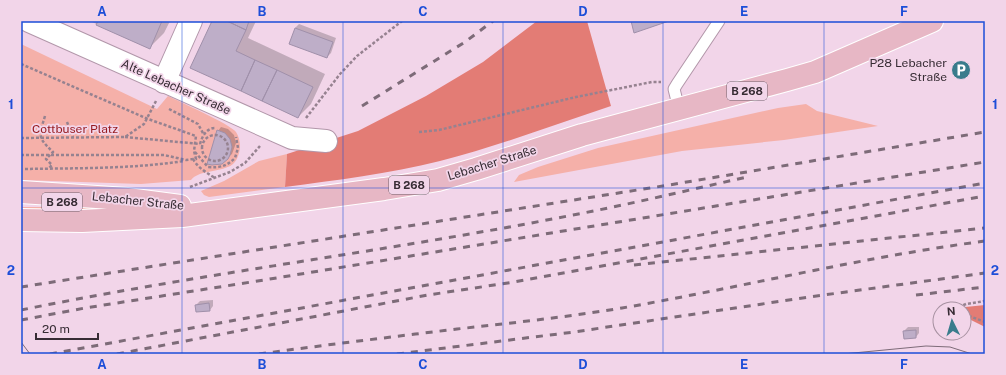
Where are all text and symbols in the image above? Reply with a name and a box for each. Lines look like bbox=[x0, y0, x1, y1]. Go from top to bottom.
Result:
text: A bbox=[97, 4, 107, 19]
text: B bbox=[258, 4, 267, 19]
text: C bbox=[418, 4, 428, 19]
text: D bbox=[578, 4, 588, 19]
text: E bbox=[740, 4, 748, 19]
text: F bbox=[900, 4, 908, 19]
place label: P28 Lebacher Straße bbox=[869, 56, 947, 84]
street label: Alte Lebacher Straße bbox=[119, 57, 233, 118]
parking icon: P28 Lebacher Straße bbox=[950, 59, 972, 81]
road number: B 268 bbox=[727, 82, 767, 100]
text: 1 bbox=[8, 97, 14, 112]
text: 1 bbox=[992, 97, 998, 112]
park label: Cottbuser Platz bbox=[32, 122, 118, 136]
street label: Lebacher Straße bbox=[446, 143, 538, 183]
road number: B 268 bbox=[389, 176, 429, 194]
street label: Lebacher Straße bbox=[91, 189, 185, 213]
road number: B 268 bbox=[42, 193, 82, 211]
text: 2 bbox=[7, 263, 15, 278]
text: 2 bbox=[991, 263, 999, 278]
north arrow bbox=[932, 301, 972, 341]
text: N bbox=[946, 305, 956, 317]
scale bar bbox=[36, 315, 98, 341]
text: 20 m bbox=[42, 322, 70, 336]
text: A bbox=[97, 357, 107, 372]
text: B bbox=[258, 357, 267, 372]
text: C bbox=[418, 357, 428, 372]
text: D bbox=[578, 357, 588, 372]
text: E bbox=[740, 357, 748, 372]
text: F bbox=[900, 357, 908, 372]

